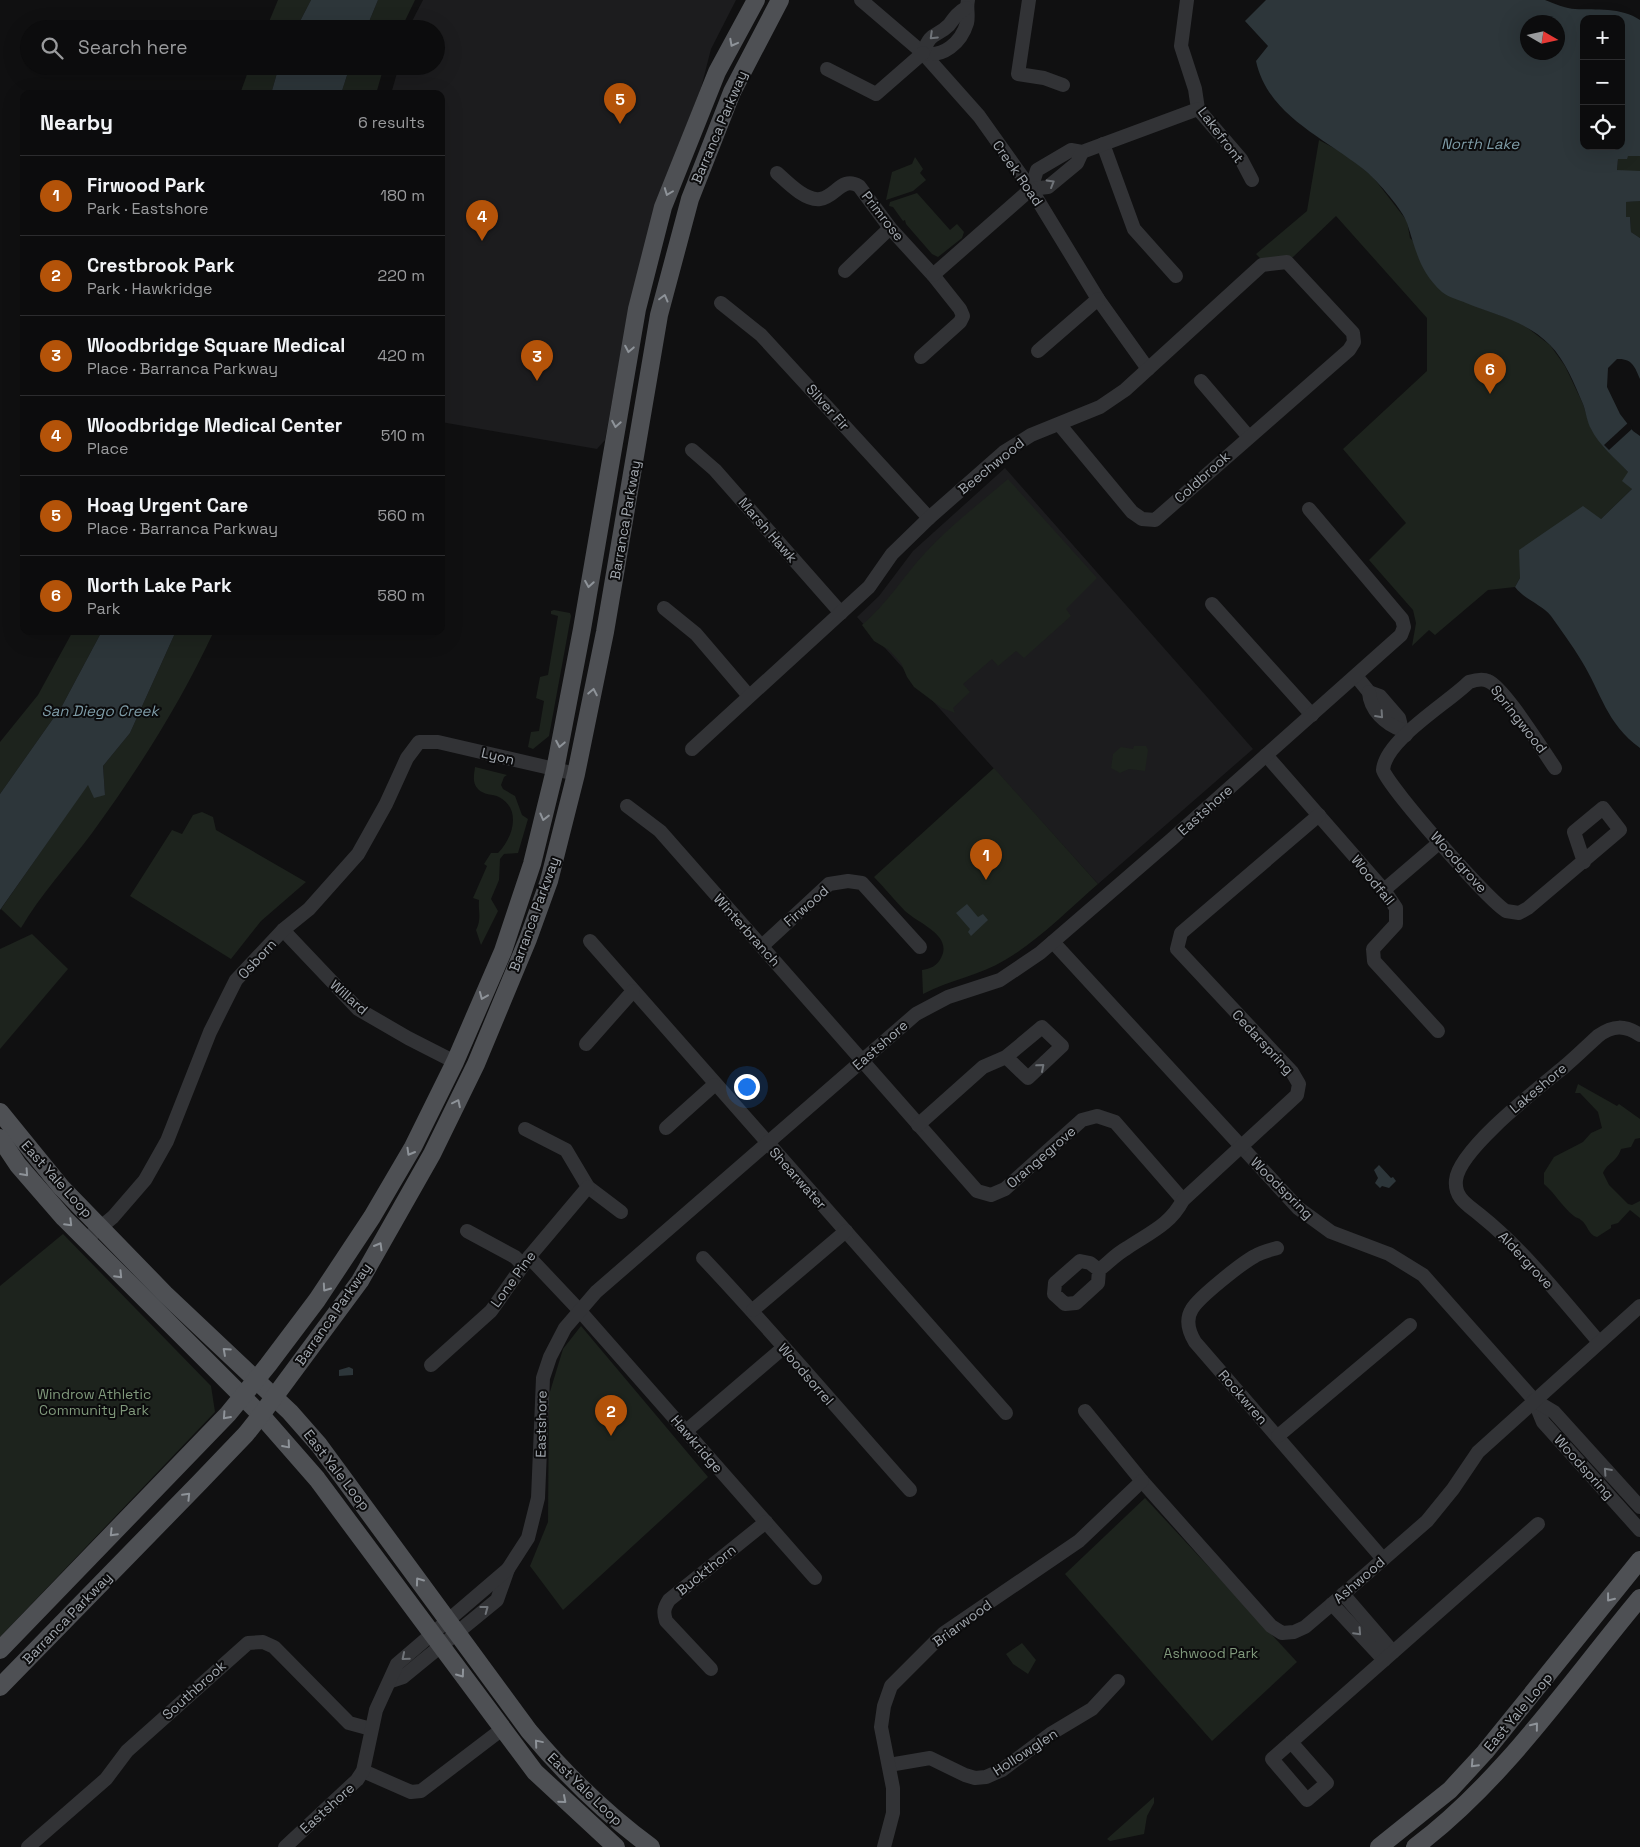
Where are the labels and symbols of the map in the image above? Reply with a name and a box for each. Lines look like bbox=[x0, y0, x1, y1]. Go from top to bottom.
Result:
north arrow bbox=[1520, 15, 1565, 60]
one-way arrow bbox=[930, 30, 939, 39]
one-way arrow bbox=[729, 38, 739, 47]
street label: Barranca Parkway bbox=[687, 68, 751, 186]
pin: 5 bbox=[604, 83, 636, 124]
street label: Lakefront bbox=[1194, 103, 1248, 167]
water label: North Lake bbox=[1441, 134, 1520, 153]
street label: Creek Road bbox=[989, 137, 1047, 209]
one-way arrow bbox=[1045, 180, 1054, 190]
one-way arrow bbox=[664, 187, 674, 196]
street label: Primrose bbox=[858, 187, 908, 245]
pin: 4 bbox=[466, 200, 498, 241]
one-way arrow bbox=[658, 294, 669, 303]
pin: 3 bbox=[521, 340, 553, 381]
one-way arrow bbox=[624, 345, 635, 354]
pin: 6 bbox=[1474, 353, 1506, 394]
street label: Silver Fir bbox=[803, 380, 853, 434]
one-way arrow bbox=[611, 419, 621, 428]
street label: Beechwood bbox=[954, 434, 1028, 498]
street label: Coldbrook bbox=[1170, 447, 1234, 507]
street label: Barranca Parkway bbox=[606, 459, 644, 581]
street label: Marsh Hawk bbox=[735, 494, 802, 567]
one-way arrow bbox=[585, 580, 595, 588]
street label: Springwood bbox=[1487, 681, 1551, 757]
one-way arrow bbox=[587, 688, 598, 696]
water label: San Diego Creek bbox=[42, 701, 160, 720]
one-way arrow bbox=[1374, 710, 1383, 719]
one-way arrow bbox=[555, 739, 566, 748]
street label: Lyon bbox=[480, 743, 516, 769]
street label: Eastshore bbox=[1174, 781, 1236, 839]
one-way arrow bbox=[539, 812, 549, 821]
street label: Woodgrove bbox=[1427, 828, 1491, 896]
pin: 1 bbox=[970, 839, 1002, 880]
street label: Woodfall bbox=[1347, 851, 1399, 909]
street label: Barranca Parkway bbox=[505, 854, 563, 974]
street label: Firwood bbox=[780, 882, 832, 930]
street label: Winterbranch bbox=[710, 890, 784, 970]
street label: Osborn bbox=[234, 935, 280, 983]
street label: Willard bbox=[326, 976, 372, 1018]
one-way arrow bbox=[479, 991, 490, 1000]
street label: Cedarspring bbox=[1228, 1006, 1298, 1078]
street label: Eastshore bbox=[849, 1016, 911, 1074]
street label: Lakeshore bbox=[1506, 1059, 1570, 1117]
one-way arrow bbox=[1036, 1063, 1045, 1072]
your location bbox=[734, 1074, 760, 1100]
one-way arrow bbox=[450, 1099, 461, 1108]
street label: Orangegrove bbox=[1003, 1122, 1079, 1192]
street label: East Yale Loop bbox=[18, 1137, 96, 1221]
street label: Shearwater bbox=[765, 1143, 831, 1213]
one-way arrow bbox=[406, 1147, 416, 1156]
street label: Woodspring bbox=[1247, 1153, 1317, 1223]
one-way arrow bbox=[19, 1167, 27, 1176]
one-way arrow bbox=[63, 1217, 72, 1226]
street label: Aldergrove bbox=[1495, 1227, 1557, 1293]
one-way arrow bbox=[373, 1243, 383, 1252]
street label: Lone Pine bbox=[486, 1247, 540, 1311]
street label: Barranca Parkway bbox=[291, 1259, 375, 1369]
one-way arrow bbox=[113, 1269, 122, 1278]
one-way arrow bbox=[323, 1282, 332, 1291]
street label: Woodsorrel bbox=[774, 1339, 838, 1409]
one-way arrow bbox=[223, 1348, 232, 1357]
street label: Rockwren bbox=[1214, 1366, 1272, 1428]
park label: Windrow Athletic Community Park bbox=[37, 1385, 151, 1419]
street label: Eastshore bbox=[531, 1390, 551, 1458]
pin: 2 bbox=[595, 1395, 627, 1436]
one-way arrow bbox=[222, 1411, 231, 1420]
street label: Hawkridge bbox=[667, 1411, 727, 1477]
street label: East Yale Loop bbox=[300, 1426, 374, 1514]
street label: Woodspring bbox=[1550, 1431, 1618, 1503]
one-way arrow bbox=[282, 1439, 291, 1448]
one-way arrow bbox=[1604, 1467, 1613, 1476]
one-way arrow bbox=[182, 1492, 191, 1501]
one-way arrow bbox=[110, 1528, 119, 1537]
street label: Buckthorn bbox=[673, 1541, 739, 1599]
street label: Ashwood bbox=[1330, 1553, 1388, 1607]
street label: Barranca Parkway bbox=[19, 1568, 115, 1668]
one-way arrow bbox=[416, 1577, 425, 1587]
one-way arrow bbox=[1607, 1592, 1615, 1601]
street label: Briarwood bbox=[929, 1596, 995, 1650]
one-way arrow bbox=[479, 1607, 488, 1615]
one-way arrow bbox=[1352, 1626, 1361, 1635]
park label: Ashwood Park bbox=[1164, 1644, 1259, 1662]
one-way arrow bbox=[402, 1652, 411, 1660]
street label: Southbrook bbox=[158, 1656, 230, 1723]
one-way arrow bbox=[455, 1668, 464, 1678]
street label: East Yale Loop bbox=[1480, 1669, 1556, 1755]
one-way arrow bbox=[1529, 1722, 1538, 1731]
street label: Hollowglen bbox=[989, 1724, 1061, 1780]
one-way arrow bbox=[535, 1739, 544, 1748]
street label: East Yale Loop bbox=[544, 1749, 626, 1829]
one-way arrow bbox=[1471, 1759, 1480, 1768]
street label: Eastshore bbox=[296, 1779, 358, 1837]
one-way arrow bbox=[558, 1794, 567, 1803]

